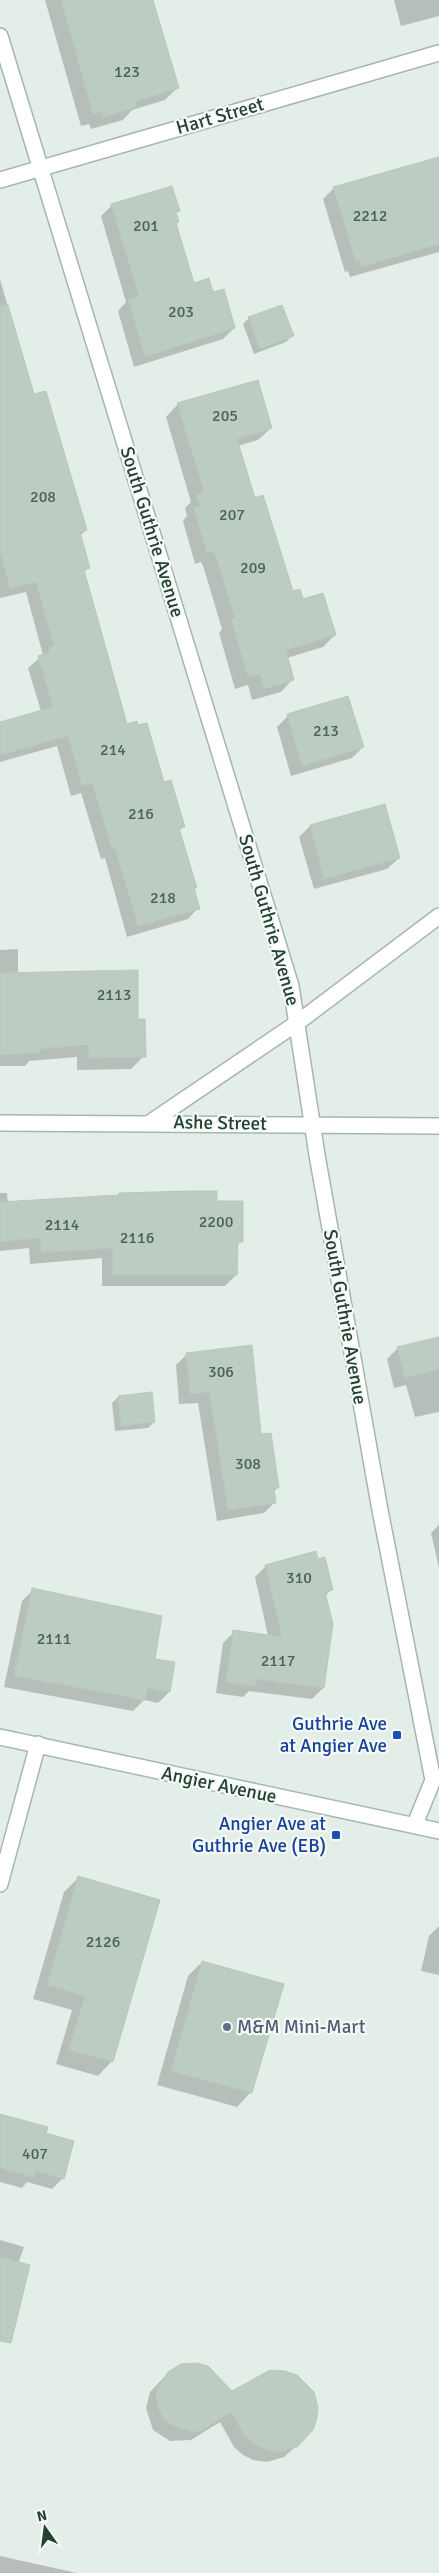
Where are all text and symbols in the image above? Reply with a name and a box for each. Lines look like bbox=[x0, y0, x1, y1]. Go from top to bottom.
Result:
house number: 123 bbox=[114, 62, 140, 82]
street label: Hart Street bbox=[173, 92, 267, 140]
house number: 2212 bbox=[353, 206, 387, 226]
house number: 201 bbox=[133, 216, 159, 236]
house number: 203 bbox=[168, 302, 194, 322]
house number: 205 bbox=[212, 406, 238, 426]
street label: South Guthrie Avenue bbox=[115, 444, 189, 620]
house number: 208 bbox=[30, 487, 56, 507]
house number: 207 bbox=[219, 505, 245, 525]
house number: 209 bbox=[240, 558, 266, 578]
house number: 213 bbox=[313, 721, 339, 741]
house number: 214 bbox=[100, 740, 126, 760]
house number: 216 bbox=[128, 804, 154, 824]
street label: South Guthrie Avenue bbox=[233, 832, 305, 1008]
house number: 218 bbox=[150, 888, 176, 908]
house number: 2113 bbox=[97, 985, 131, 1005]
street label: Ashe Street bbox=[173, 1110, 267, 1136]
house number: 2200 bbox=[199, 1212, 233, 1232]
house number: 2114 bbox=[45, 1215, 80, 1235]
house number: 2116 bbox=[120, 1228, 154, 1248]
street label: South Guthrie Avenue bbox=[318, 1228, 372, 1406]
house number: 306 bbox=[208, 1362, 234, 1382]
house number: 308 bbox=[235, 1454, 261, 1474]
house number: 310 bbox=[286, 1568, 312, 1588]
house number: 2111 bbox=[37, 1629, 71, 1649]
house number: 2117 bbox=[261, 1651, 295, 1671]
place label: Guthrie Ave at Angier Ave bbox=[280, 1712, 387, 1758]
marker: Guthrie Ave at Angier Ave bbox=[391, 1729, 403, 1741]
street label: Angier Avenue bbox=[159, 1761, 279, 1809]
place label: Angier Ave at Guthrie Ave (EB) bbox=[192, 1812, 326, 1858]
marker: Angier Ave at Guthrie Ave (EB) bbox=[330, 1829, 342, 1841]
house number: 2126 bbox=[86, 1932, 120, 1952]
place label: M&M Mini-Mart bbox=[237, 2015, 366, 2039]
marker: M&M Mini-Mart bbox=[221, 2021, 233, 2033]
house number: 407 bbox=[22, 2144, 48, 2164]
north arrow bbox=[20, 2503, 70, 2553]
text: N bbox=[35, 2506, 49, 2525]

